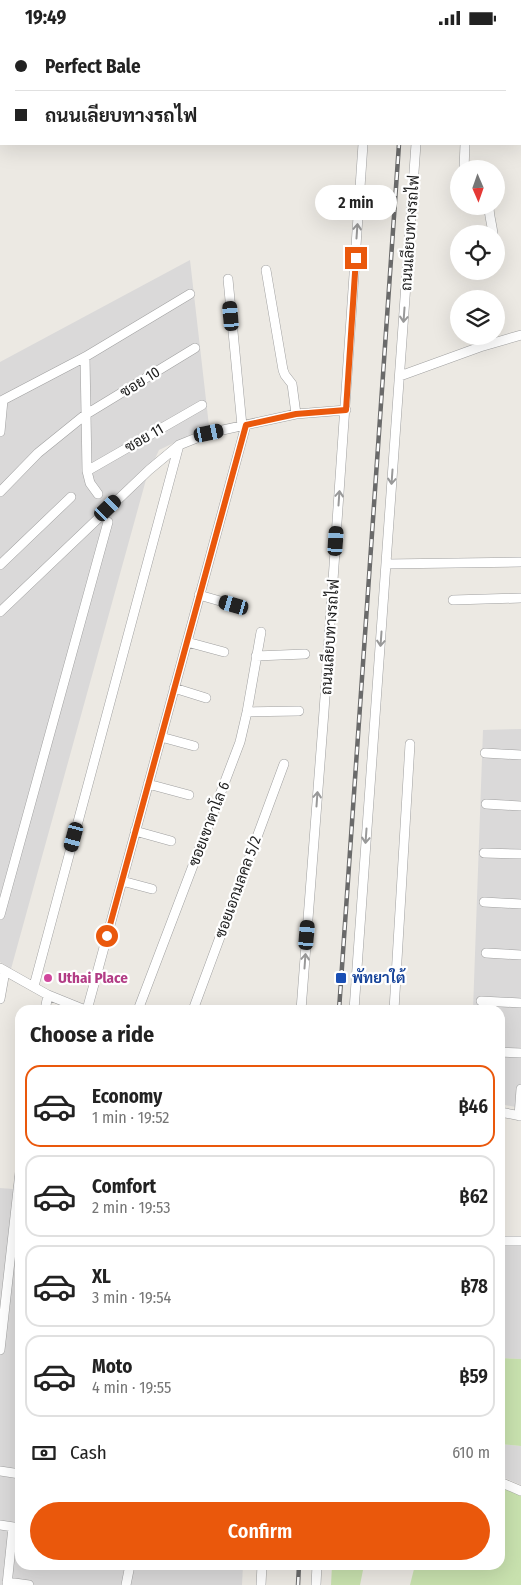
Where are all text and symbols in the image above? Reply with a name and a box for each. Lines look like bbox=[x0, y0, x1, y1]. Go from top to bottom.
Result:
text: 19:49 bbox=[25, 6, 66, 29]
text: Perfect Bale bbox=[45, 55, 141, 78]
text: ถนนเลียบทางรถไฟ bbox=[45, 104, 197, 127]
north arrow bbox=[450, 160, 505, 215]
map controls bbox=[450, 160, 505, 345]
street label: ถนนเลียบทางรถไฟ bbox=[396, 174, 423, 291]
callout: 2 min bbox=[315, 185, 397, 221]
text: 2 min bbox=[338, 193, 374, 212]
one-way arrow bbox=[353, 223, 362, 239]
button: locate bbox=[450, 225, 505, 280]
route end bbox=[345, 247, 367, 269]
button: layers bbox=[450, 290, 505, 345]
car bbox=[222, 300, 239, 332]
one-way arrow bbox=[399, 306, 408, 322]
street label: ซอย 10 bbox=[117, 363, 163, 401]
street label: ซอย 11 bbox=[121, 420, 167, 456]
car bbox=[192, 423, 225, 443]
one-way arrow bbox=[388, 468, 397, 484]
one-way arrow bbox=[335, 490, 344, 506]
car bbox=[91, 492, 124, 524]
car bbox=[327, 526, 344, 556]
street label: ถนนเลียบทางรถไฟ bbox=[316, 578, 343, 695]
car bbox=[217, 594, 250, 616]
one-way arrow bbox=[376, 630, 385, 646]
street label: ซอยเขาตาโล 6 bbox=[184, 779, 233, 869]
one-way arrow bbox=[313, 792, 322, 808]
car bbox=[62, 821, 85, 853]
one-way arrow bbox=[361, 827, 370, 843]
street label: ซอยเอกมลคล 5/2 bbox=[211, 833, 265, 941]
car bbox=[298, 919, 315, 951]
route start bbox=[96, 925, 118, 947]
one-way arrow bbox=[300, 954, 310, 970]
place label: พัทยาใต้ bbox=[352, 968, 406, 987]
place label: Uthai Place bbox=[58, 969, 128, 987]
marker: พัทยาใต้ bbox=[334, 971, 348, 985]
marker: Uthai Place bbox=[42, 972, 54, 984]
text: Choose a ride bbox=[30, 1021, 154, 1048]
icon: car bbox=[32, 1084, 77, 1129]
text: Economy bbox=[92, 1085, 162, 1108]
text: ฿46 bbox=[458, 1095, 488, 1118]
text: 1 min · 19:52 bbox=[92, 1108, 169, 1127]
icon: car bbox=[32, 1174, 77, 1219]
text: Comfort bbox=[92, 1175, 156, 1198]
text: ฿62 bbox=[459, 1185, 488, 1208]
text: 2 min · 19:53 bbox=[92, 1198, 170, 1217]
icon: car bbox=[32, 1264, 77, 1309]
text: XL bbox=[92, 1265, 111, 1288]
text: ฿78 bbox=[461, 1275, 488, 1298]
text: 3 min · 19:54 bbox=[92, 1288, 171, 1307]
icon: car bbox=[32, 1354, 77, 1399]
text: Moto bbox=[92, 1355, 132, 1378]
text: ฿59 bbox=[459, 1365, 488, 1388]
text: 4 min · 19:55 bbox=[92, 1378, 171, 1397]
icon: cash bbox=[30, 1439, 58, 1467]
text: Cash bbox=[70, 1441, 107, 1464]
text: 610 m bbox=[452, 1443, 490, 1462]
button: Confirm bbox=[30, 1502, 490, 1560]

